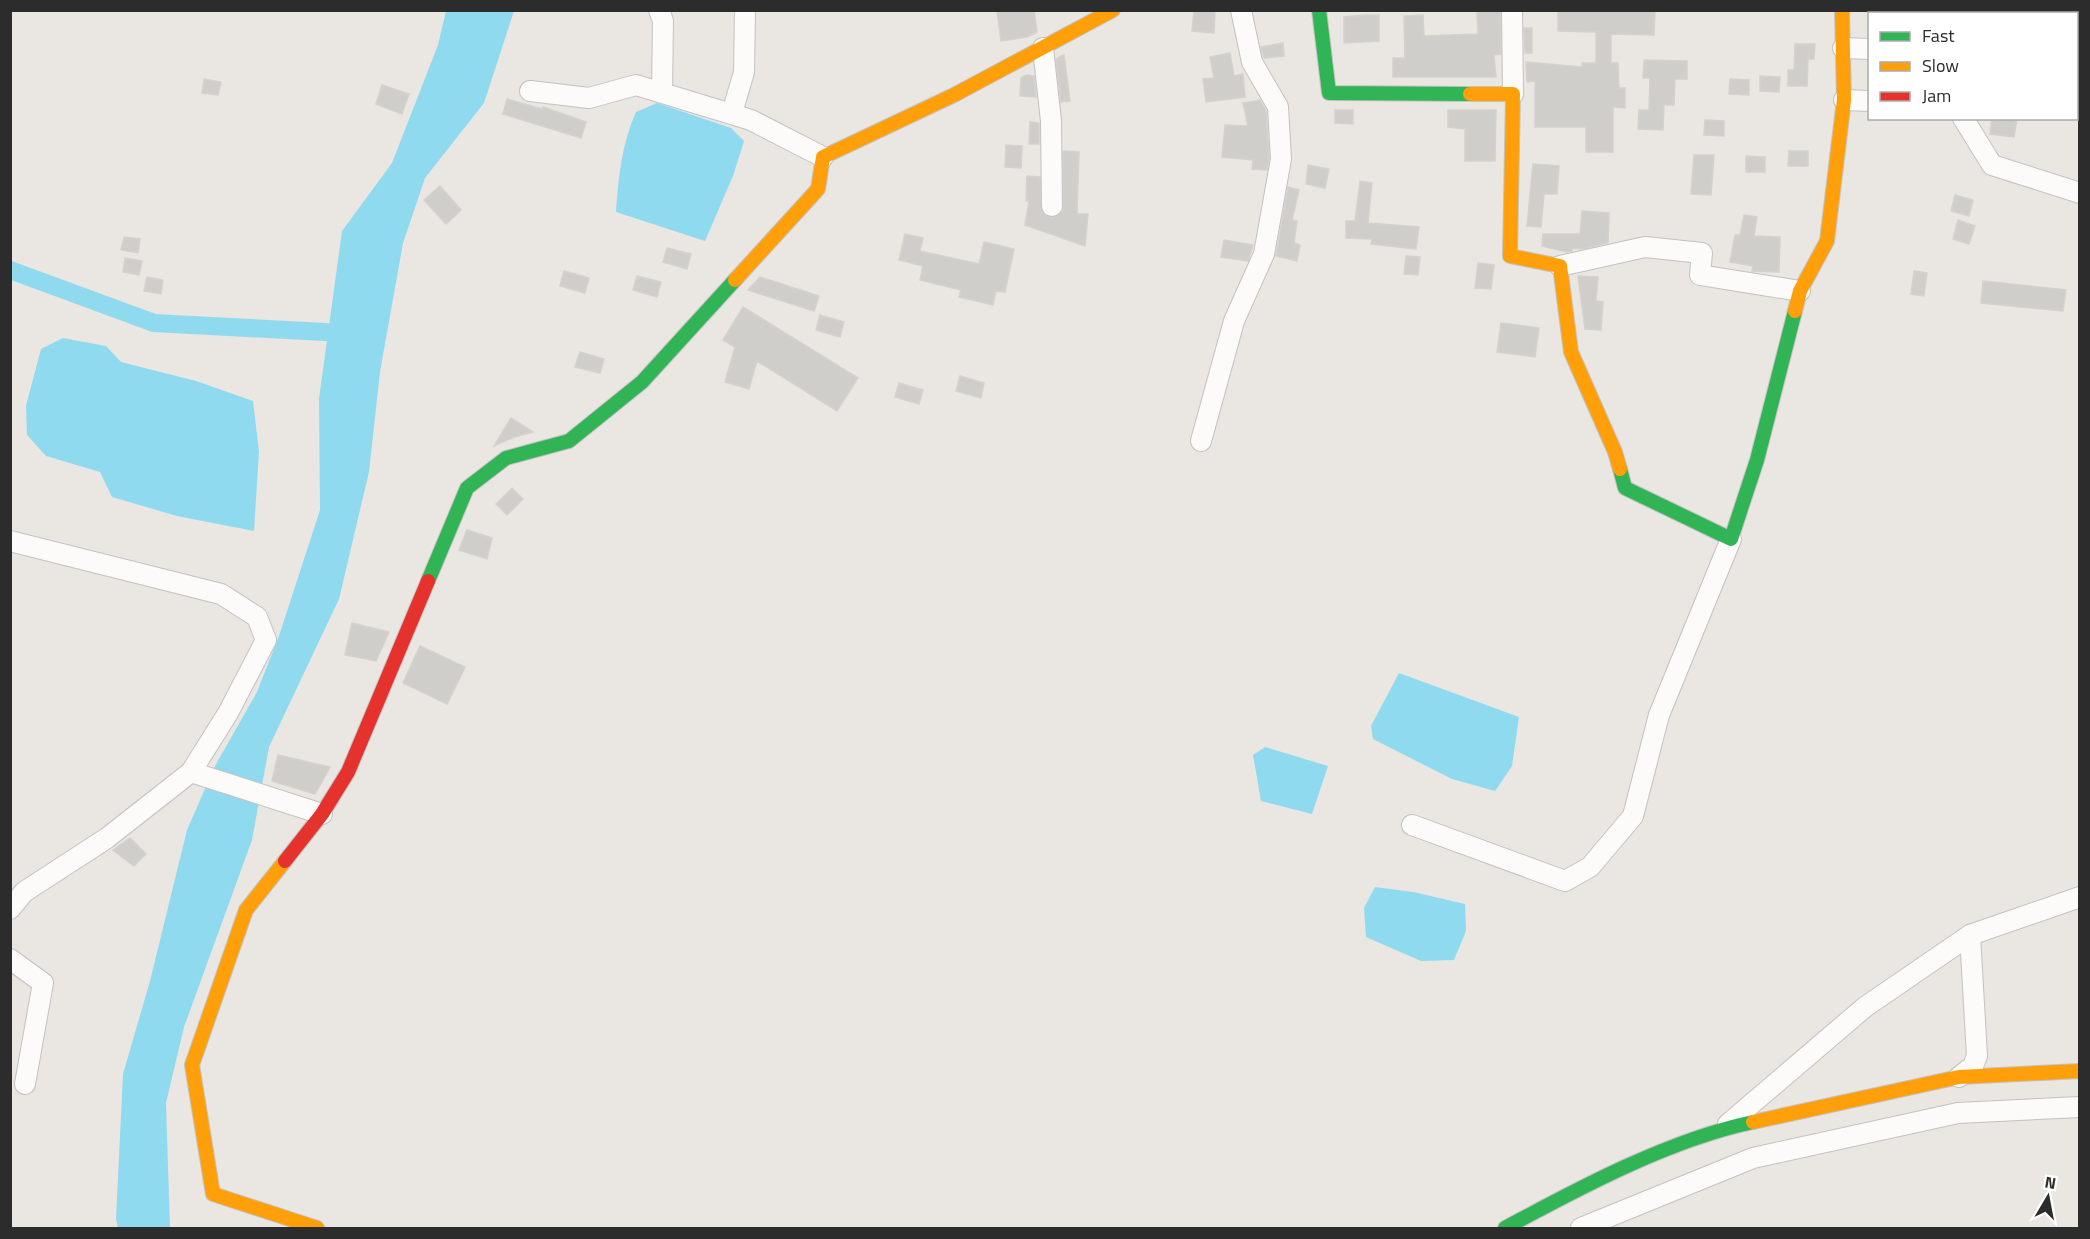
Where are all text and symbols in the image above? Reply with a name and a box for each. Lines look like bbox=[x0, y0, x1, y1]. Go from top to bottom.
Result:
legend bbox=[1868, 12, 2078, 120]
text: Fast bbox=[1922, 22, 1955, 49]
text: Slow bbox=[1922, 52, 1959, 79]
text: Jam bbox=[1922, 82, 1951, 109]
north arrow bbox=[2018, 1167, 2078, 1227]
text: N bbox=[2043, 1169, 2058, 1195]

